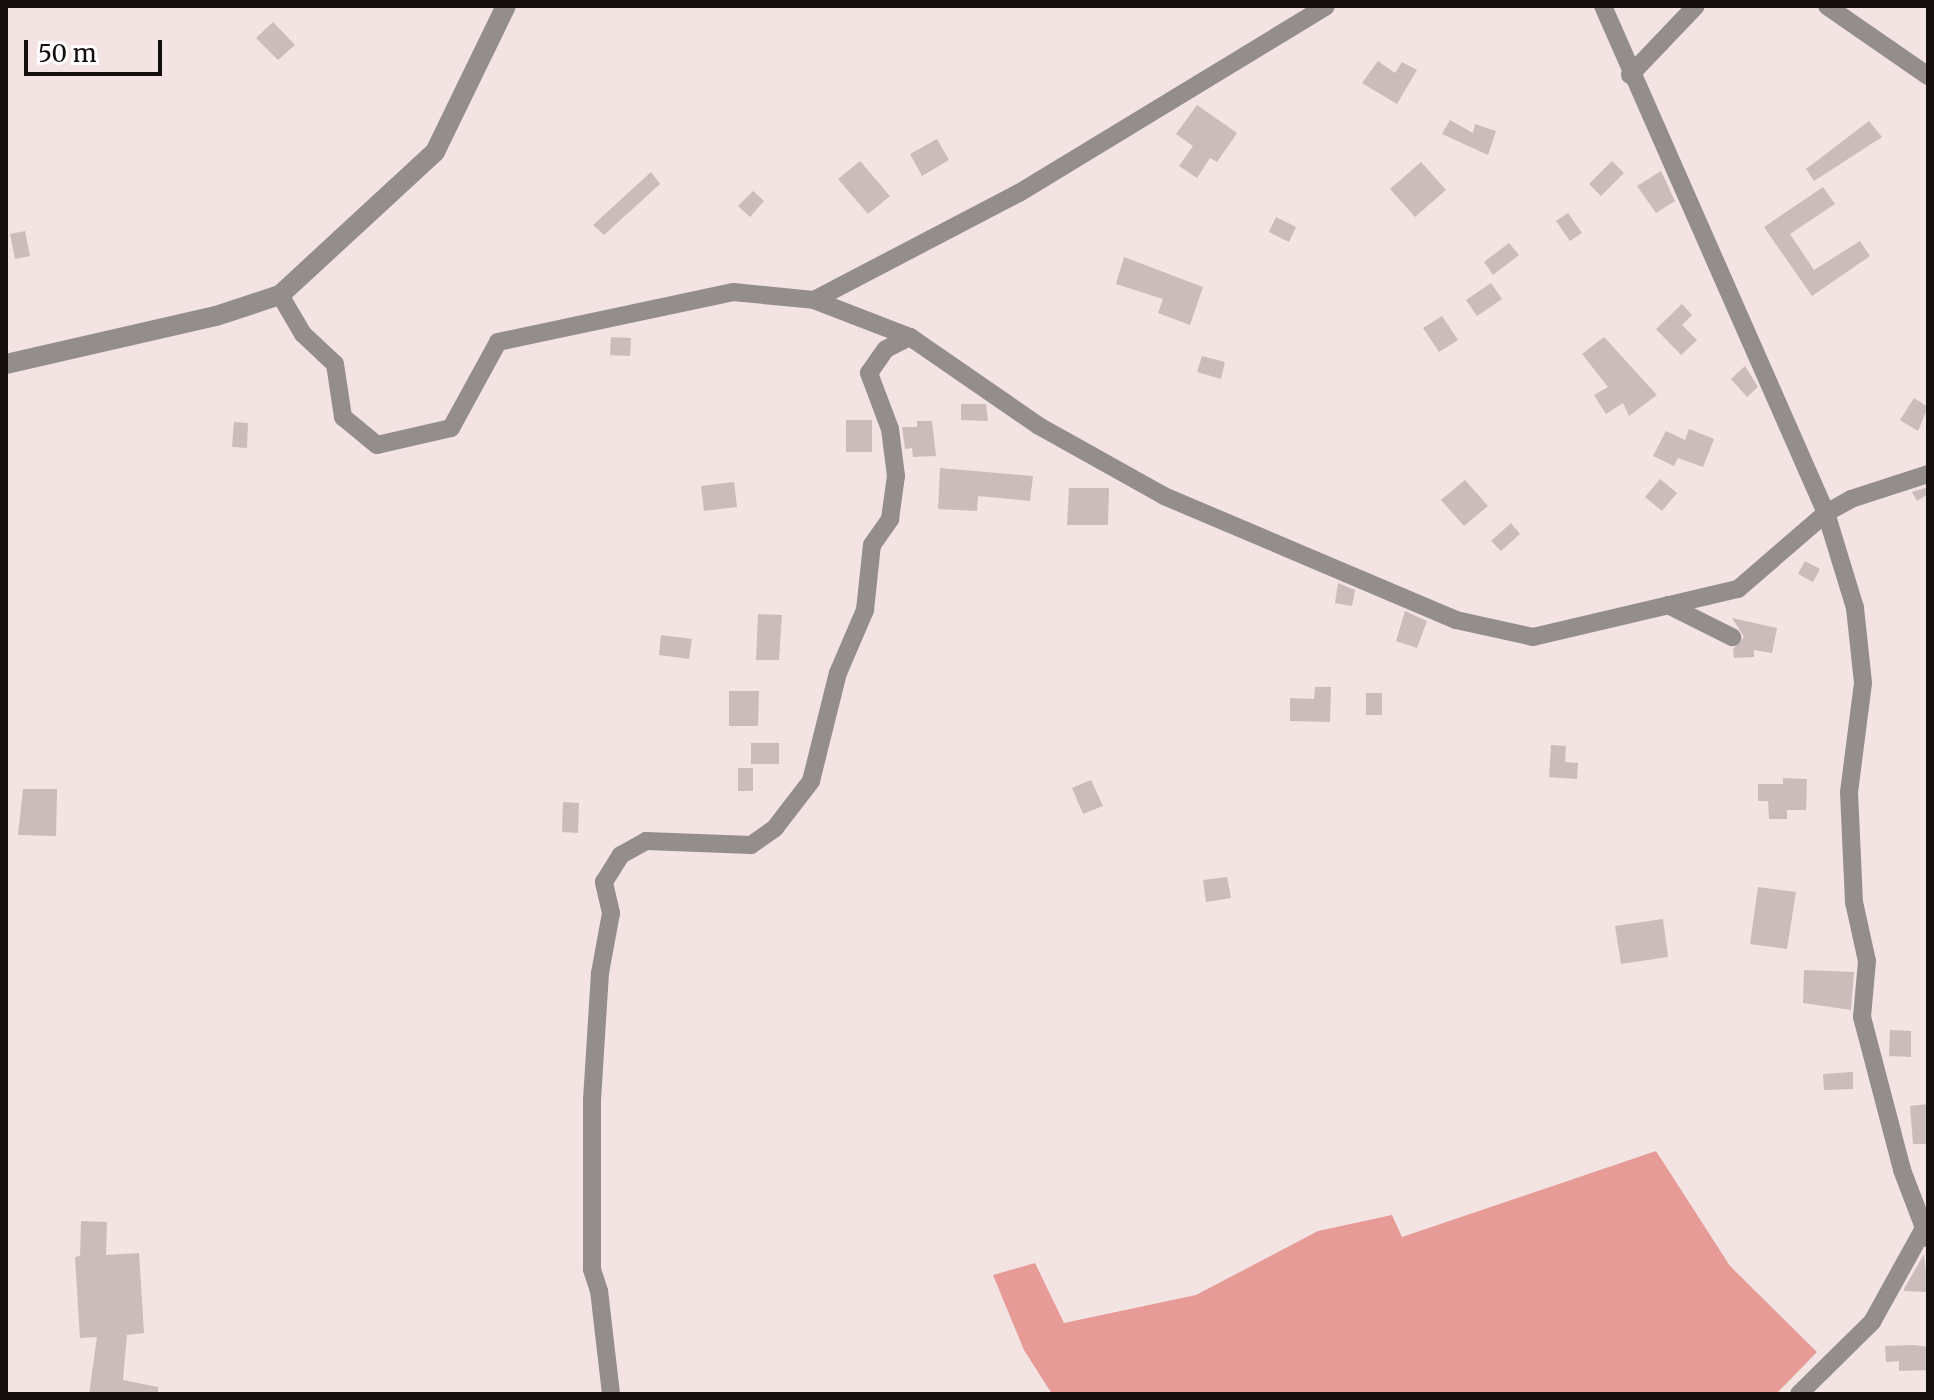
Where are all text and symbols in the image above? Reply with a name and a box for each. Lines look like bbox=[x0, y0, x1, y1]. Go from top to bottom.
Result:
scale bar bbox=[28, 24, 166, 74]
text: 50 m bbox=[38, 38, 97, 69]

